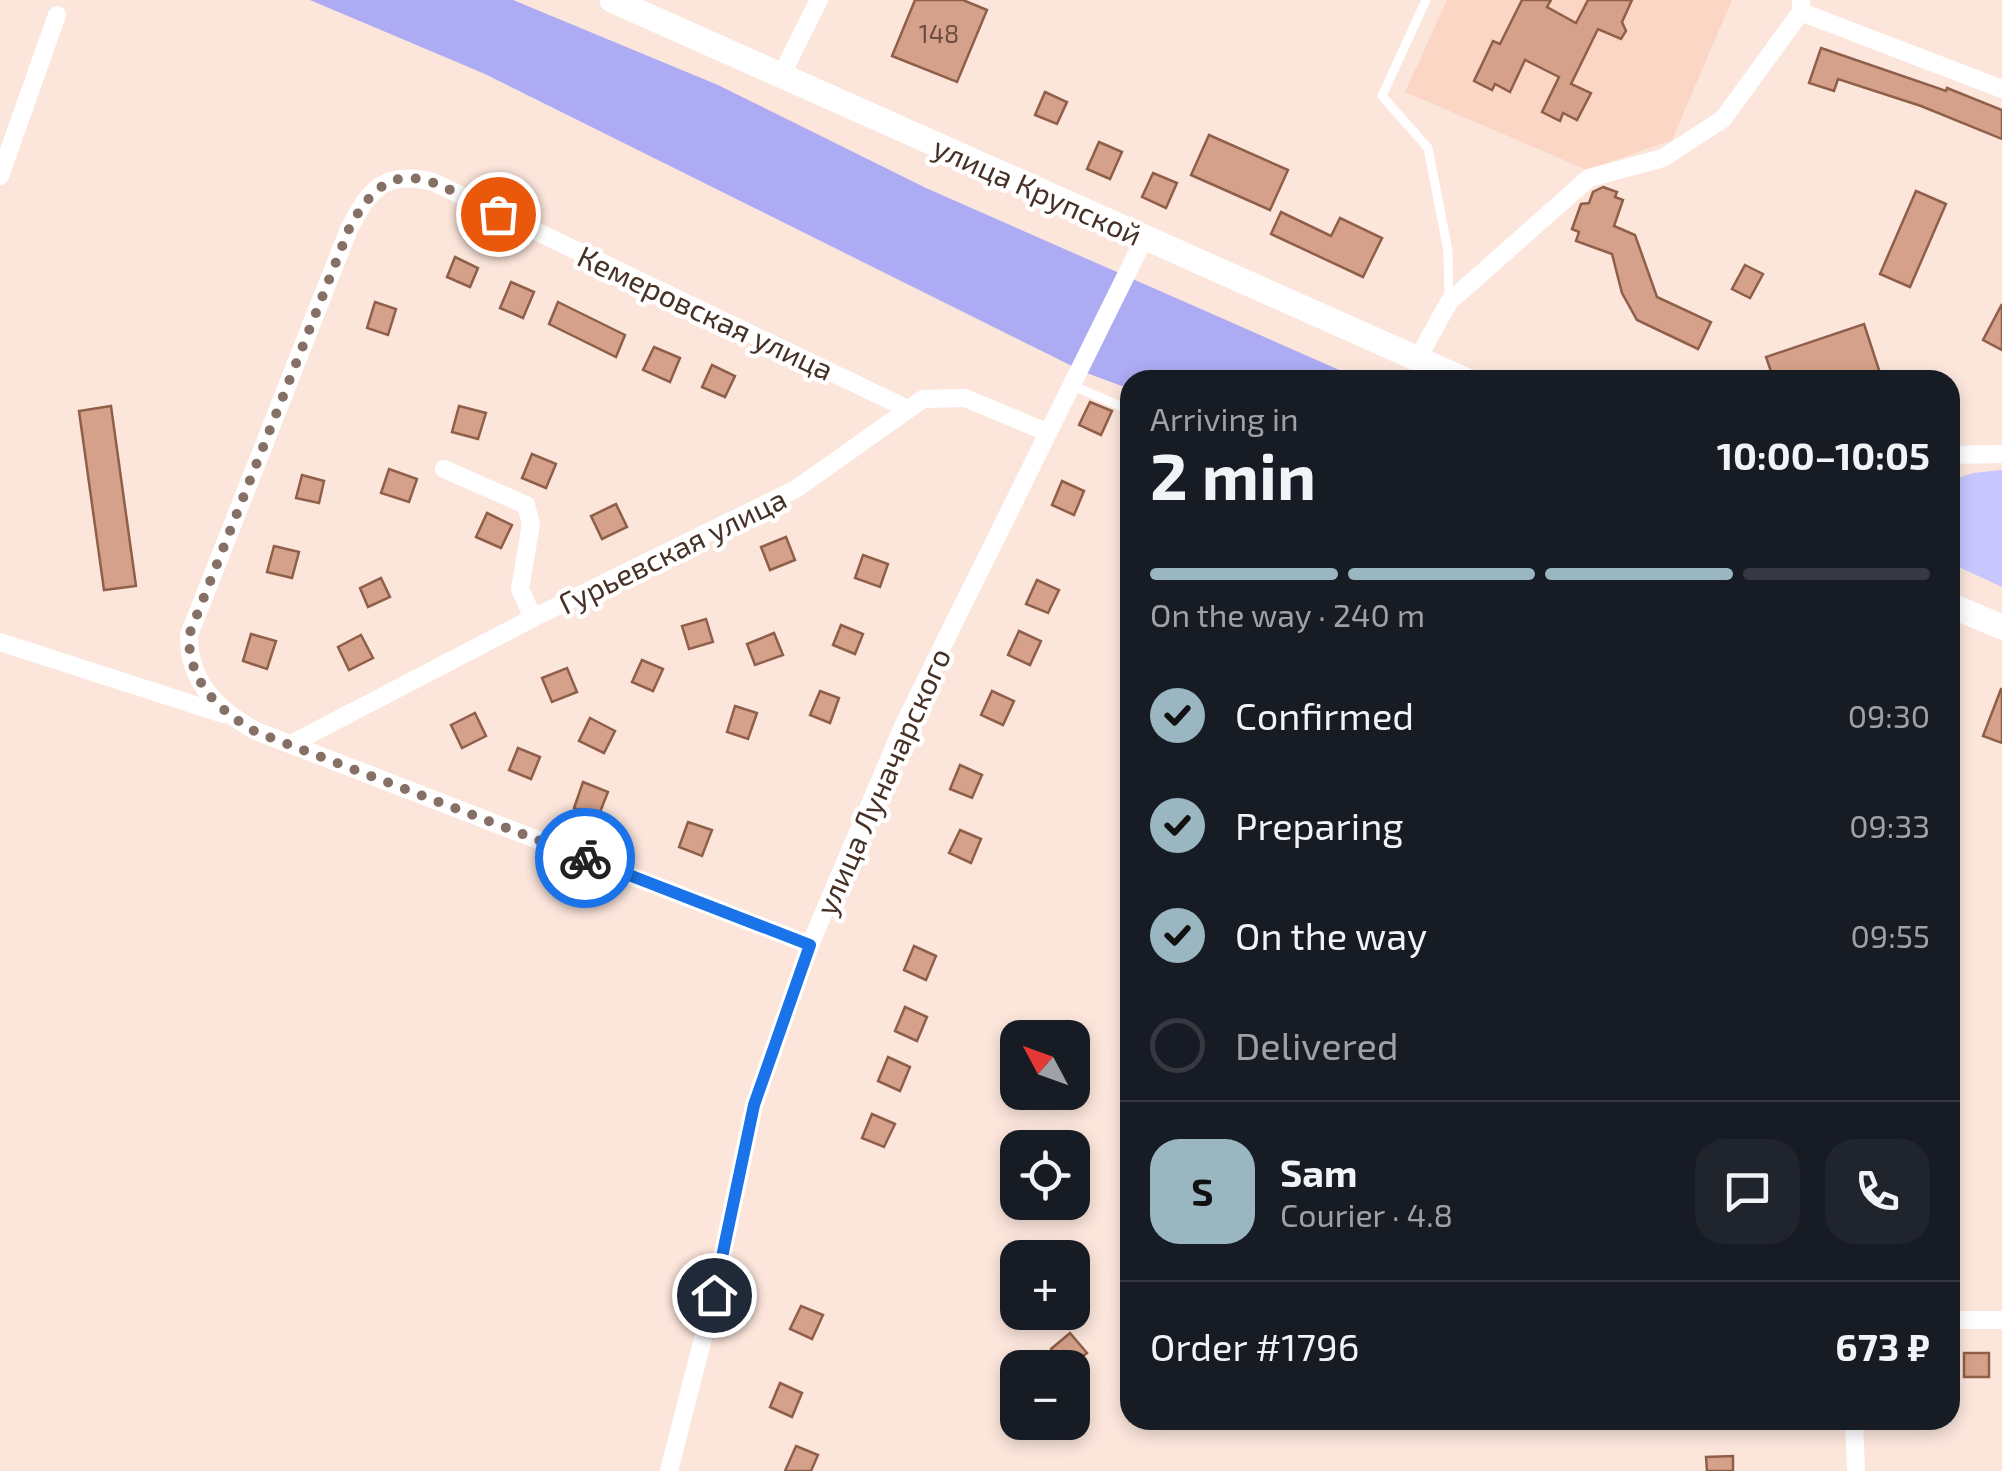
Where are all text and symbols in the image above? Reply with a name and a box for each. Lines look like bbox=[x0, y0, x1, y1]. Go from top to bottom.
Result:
house number: 148 bbox=[919, 18, 959, 48]
street label: улица Крупской bbox=[928, 128, 1148, 253]
pin bbox=[456, 172, 541, 257]
icon: bag bbox=[471, 187, 526, 242]
street label: Кемеровская улица bbox=[572, 237, 840, 388]
text: Arriving in bbox=[1150, 399, 1299, 437]
text: 10:00–10:05 bbox=[1717, 432, 1930, 478]
text: 2 min bbox=[1150, 435, 1316, 513]
street label: Гурьевская улица bbox=[552, 479, 792, 622]
text: On the way · 240 m bbox=[1150, 595, 1425, 633]
street label: улица Луначарского bbox=[807, 642, 958, 921]
icon: check bbox=[1150, 688, 1205, 743]
text: Confirmed bbox=[1235, 692, 1414, 738]
text: 09:30 bbox=[1848, 696, 1930, 734]
icon: check bbox=[1150, 798, 1205, 853]
text: Preparing bbox=[1235, 802, 1403, 848]
text: 09:33 bbox=[1849, 806, 1930, 844]
courier bbox=[535, 808, 635, 908]
icon: bike bbox=[558, 831, 613, 886]
icon: check bbox=[1150, 908, 1205, 963]
text: On the way bbox=[1235, 912, 1427, 958]
text: 09:55 bbox=[1851, 916, 1930, 954]
north arrow bbox=[1000, 1020, 1090, 1110]
map controls bbox=[1000, 1020, 1090, 1440]
text: Delivered bbox=[1235, 1022, 1399, 1068]
button: locate bbox=[1000, 1130, 1090, 1220]
button: chat bbox=[1695, 1139, 1800, 1244]
button: phone bbox=[1825, 1139, 1930, 1244]
text: Sam bbox=[1280, 1149, 1357, 1195]
text: S bbox=[1191, 1168, 1214, 1214]
text: Courier · 4.8 bbox=[1280, 1195, 1453, 1233]
button: + bbox=[1000, 1240, 1090, 1330]
pin bbox=[672, 1253, 757, 1338]
icon: home bbox=[687, 1268, 742, 1323]
text: Order #1796 bbox=[1150, 1323, 1359, 1369]
text: 673 ₽ bbox=[1835, 1323, 1930, 1369]
button: − bbox=[1000, 1350, 1090, 1440]

